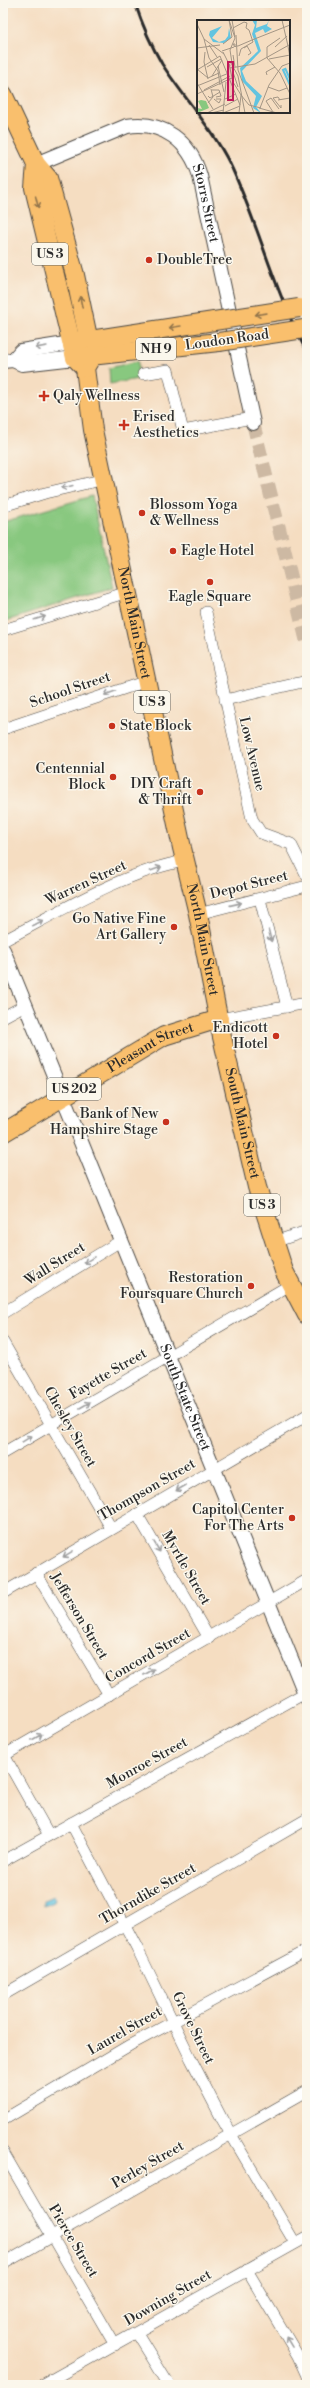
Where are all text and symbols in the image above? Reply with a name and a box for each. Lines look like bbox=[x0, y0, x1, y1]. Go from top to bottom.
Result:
inset map bbox=[197, 20, 290, 113]
street label: Storrs Street bbox=[187, 161, 223, 244]
one-way arrow bbox=[34, 195, 42, 208]
road number: US 3 bbox=[32, 243, 68, 265]
place label: DoubleTree bbox=[157, 251, 232, 269]
marker: DoubleTree bbox=[144, 255, 154, 265]
one-way arrow bbox=[76, 296, 84, 309]
one-way arrow bbox=[254, 310, 267, 318]
one-way arrow bbox=[169, 323, 182, 331]
street label: Loudon Road bbox=[184, 325, 270, 355]
road number: NH 9 bbox=[136, 338, 176, 360]
one-way arrow bbox=[35, 344, 48, 352]
place label: Qaly Wellness bbox=[53, 387, 140, 405]
marker: Qaly Wellness bbox=[38, 390, 50, 402]
place label: Erised Aesthetics bbox=[132, 408, 199, 442]
marker: Erised Aesthetics bbox=[118, 419, 130, 431]
one-way arrow bbox=[61, 484, 74, 492]
place label: Blossom Yoga & Wellness bbox=[149, 496, 238, 530]
marker: Blossom Yoga & Wellness bbox=[137, 508, 147, 518]
place label: Eagle Hotel bbox=[181, 542, 254, 560]
marker: Eagle Hotel bbox=[168, 546, 178, 556]
street label: North Main Street bbox=[113, 565, 155, 681]
marker: Eagle Square bbox=[205, 577, 215, 587]
place label: Eagle Square bbox=[169, 588, 251, 606]
one-way arrow bbox=[34, 614, 47, 621]
street label: School Street bbox=[27, 668, 113, 712]
one-way arrow bbox=[105, 689, 117, 697]
road number: US 3 bbox=[134, 691, 170, 713]
street label: Low Avenue bbox=[235, 715, 269, 793]
place label: State Block bbox=[120, 717, 192, 735]
marker: State Block bbox=[107, 721, 117, 731]
place label: Centennial Block bbox=[36, 760, 106, 794]
marker: Centennial Block bbox=[108, 772, 118, 782]
place label: DIY Craft & Thrift bbox=[131, 775, 192, 809]
marker: DIY Craft & Thrift bbox=[195, 787, 205, 797]
street label: Warren Street bbox=[42, 856, 129, 910]
one-way arrow bbox=[149, 864, 161, 872]
street label: Depot Street bbox=[208, 867, 290, 903]
street label: North Main Street bbox=[182, 882, 223, 997]
one-way arrow bbox=[229, 900, 242, 908]
place label: Go Native Fine Art Gallery bbox=[72, 910, 166, 944]
one-way arrow bbox=[32, 919, 44, 926]
marker: Go Native Fine Art Gallery bbox=[169, 922, 179, 932]
one-way arrow bbox=[266, 930, 274, 943]
street label: Pleasant Street bbox=[104, 1018, 196, 1077]
place label: Endicott Hotel bbox=[213, 1019, 268, 1053]
marker: Endicott Hotel bbox=[271, 1031, 281, 1041]
street label: South Main Street bbox=[220, 1066, 264, 1181]
road number: US 202 bbox=[47, 1078, 101, 1100]
place label: Bank of New Hampshire Stage bbox=[50, 1105, 158, 1139]
marker: Bank of New Hampshire Stage bbox=[161, 1117, 171, 1127]
road number: US 3 bbox=[244, 1194, 280, 1216]
street label: Wall Street bbox=[21, 1238, 89, 1290]
one-way arrow bbox=[84, 1256, 95, 1264]
place label: Restoration Foursquare Church bbox=[120, 1269, 244, 1303]
marker: Restoration Foursquare Church bbox=[246, 1281, 256, 1291]
street label: South State Street bbox=[155, 1341, 215, 1453]
street label: Fayette Street bbox=[66, 1345, 150, 1403]
street label: Chesley Street bbox=[40, 1384, 100, 1471]
one-way arrow bbox=[79, 1400, 91, 1408]
one-way arrow bbox=[21, 1434, 33, 1442]
street label: Thompson Street bbox=[95, 1455, 199, 1525]
one-way arrow bbox=[175, 1485, 187, 1493]
place label: Capitol Center For The Arts bbox=[192, 1501, 284, 1535]
marker: Capitol Center For The Arts bbox=[287, 1513, 297, 1523]
street label: Myrtle Street bbox=[157, 1528, 215, 1608]
one-way arrow bbox=[153, 1541, 161, 1552]
one-way arrow bbox=[62, 1550, 74, 1558]
street label: Jefferson Street bbox=[45, 1568, 112, 1663]
street label: Concord Street bbox=[102, 1624, 194, 1688]
one-way arrow bbox=[143, 1667, 155, 1675]
one-way arrow bbox=[31, 1732, 43, 1740]
street label: Monroe Street bbox=[103, 1733, 191, 1793]
street label: Thorndike Street bbox=[97, 1859, 199, 1929]
street label: Grove Street bbox=[168, 1989, 218, 2067]
street label: Laurel Street bbox=[85, 2003, 165, 2059]
street label: Perley Street bbox=[109, 2137, 187, 2193]
street label: Pierce Street bbox=[44, 2201, 102, 2281]
street label: Downing Street bbox=[121, 2266, 215, 2330]
one-way arrow bbox=[285, 2337, 293, 2348]

